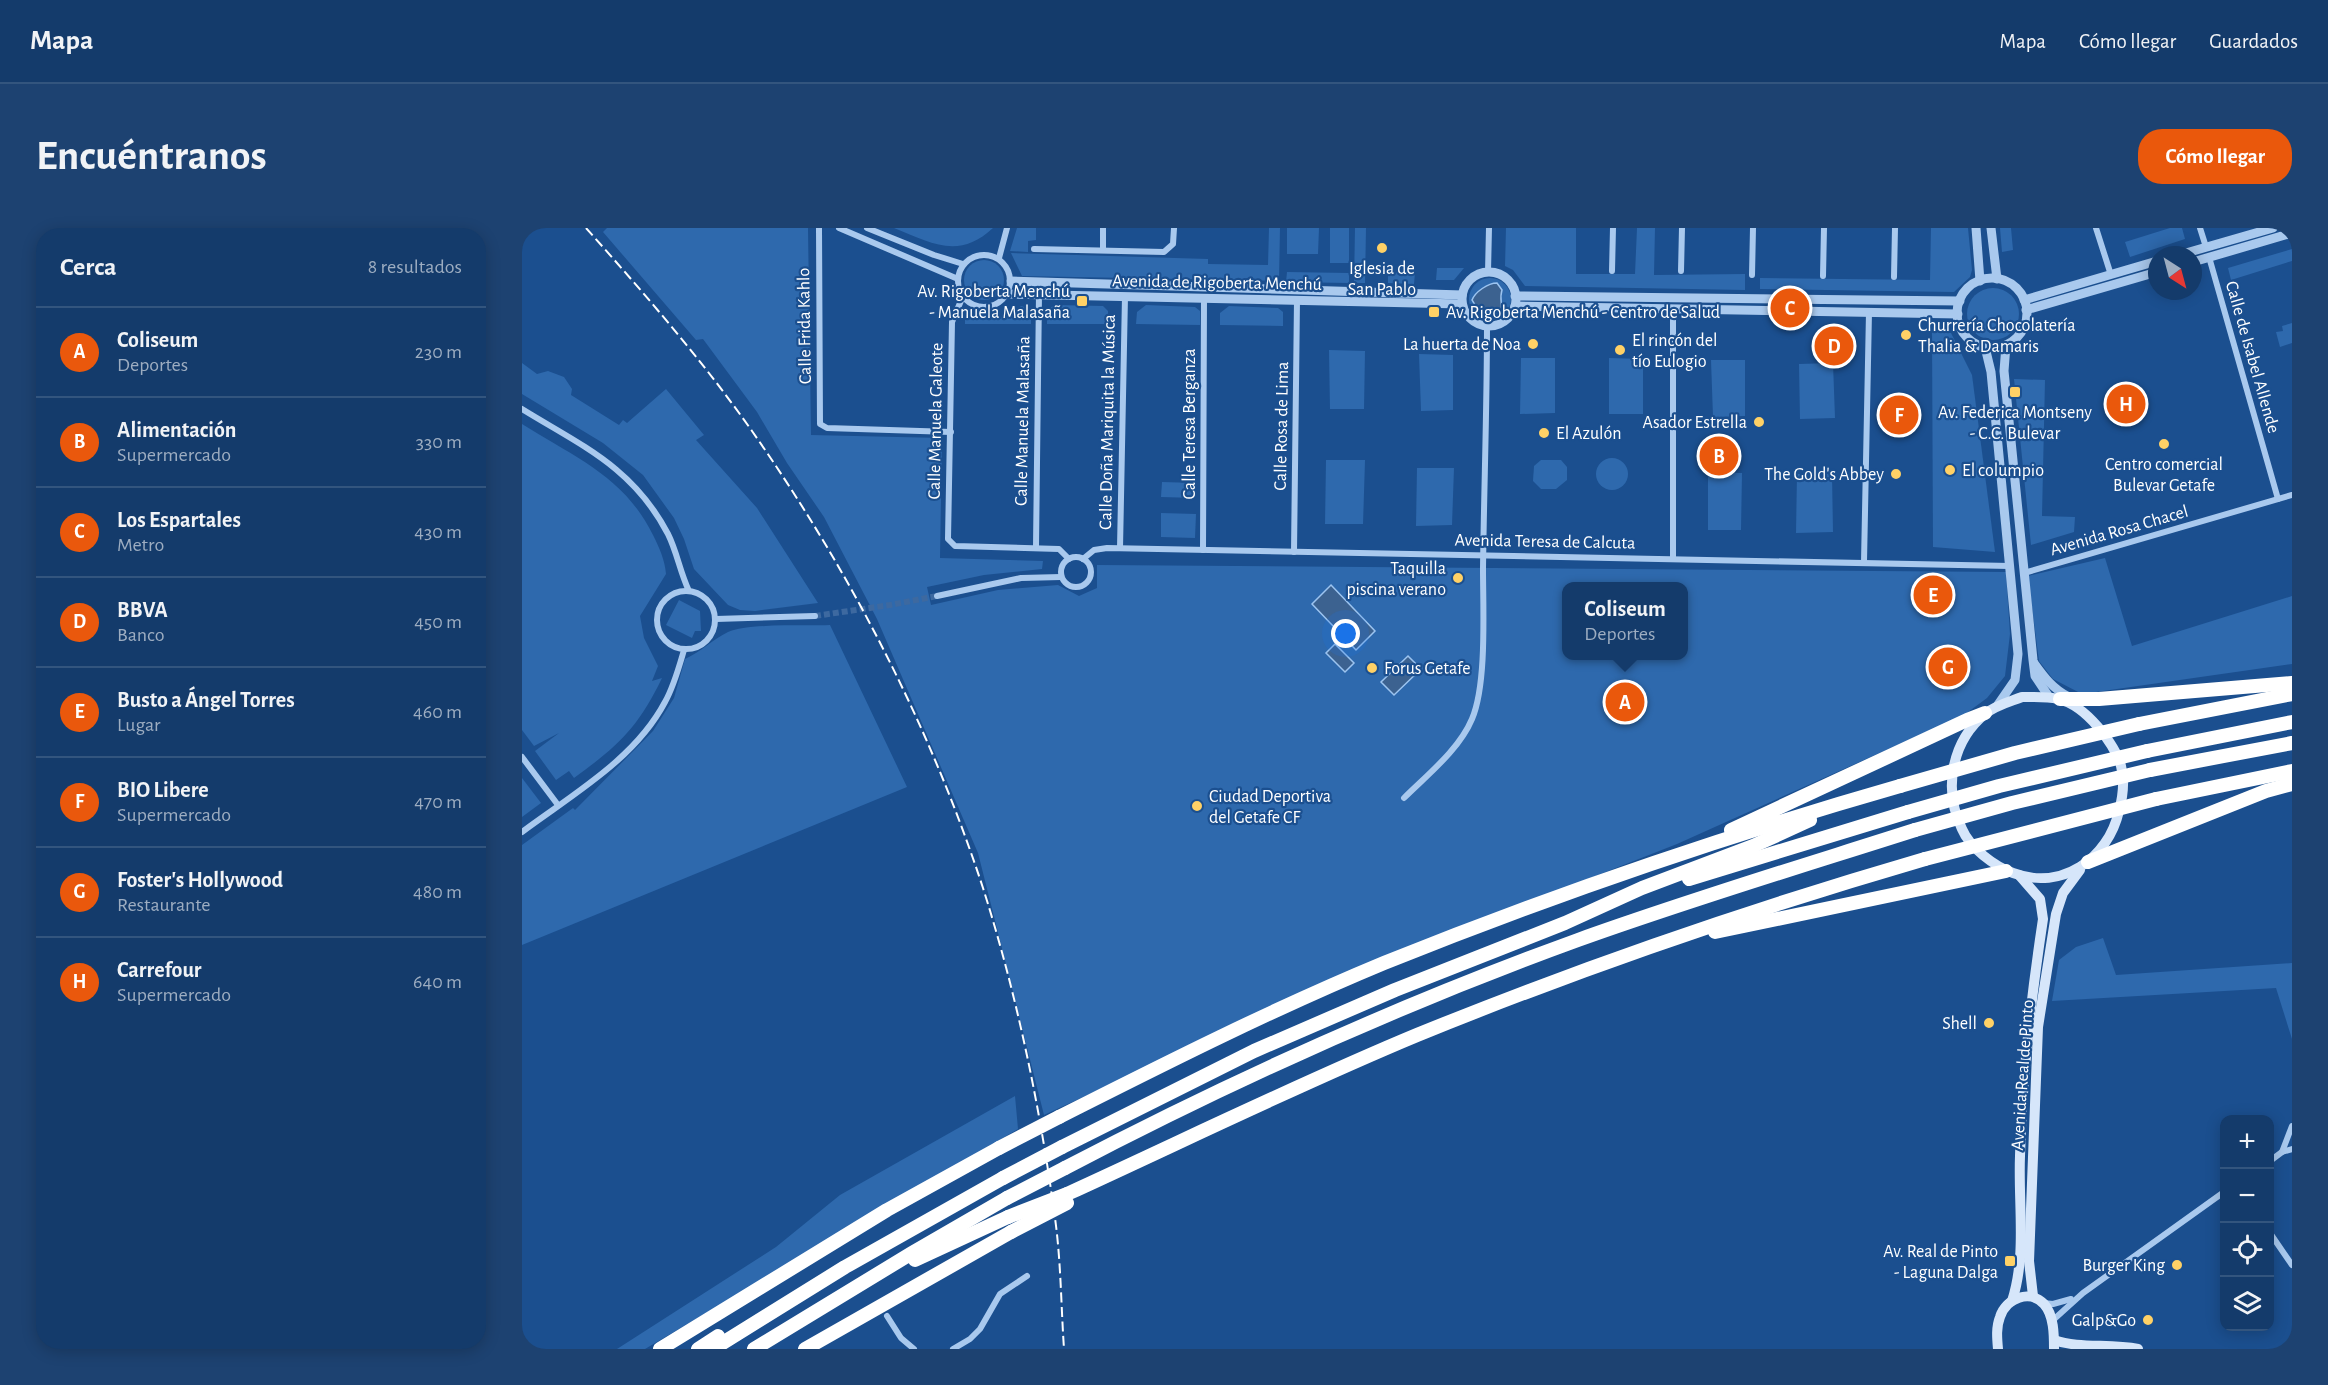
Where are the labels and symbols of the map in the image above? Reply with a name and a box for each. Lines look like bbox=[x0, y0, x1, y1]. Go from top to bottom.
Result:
marker: Iglesia de San Pablo bbox=[1375, 241, 1389, 255]
north arrow bbox=[2148, 246, 2202, 300]
place label: Iglesia de San Pablo bbox=[1348, 260, 1416, 299]
street label: Calle Frida Kahlo bbox=[795, 267, 815, 384]
street label: Avenida de Rigoberta Menchú bbox=[1112, 272, 1322, 294]
street label: Calle de Isabel Allende bbox=[2222, 279, 2282, 435]
place label: Av. Rigoberta Menchú - Manuela Malasaña bbox=[917, 283, 1070, 322]
pin: C bbox=[1770, 286, 1810, 331]
marker: Av. Rigoberta Menchú - Manuela Malasaña bbox=[1075, 294, 1089, 308]
place label: Av. Rigoberta Menchú - Centro de Salud bbox=[1446, 304, 1720, 322]
marker: Av. Rigoberta Menchú - Centro de Salud bbox=[1427, 305, 1441, 319]
street label: Calle Doña Mariquita la Música bbox=[1097, 314, 1119, 530]
place label: Churrería Chocolatería Thalia & Damaris bbox=[1918, 317, 2075, 356]
pin: D bbox=[1814, 324, 1854, 368]
marker: Churrería Chocolatería Thalia & Damaris bbox=[1899, 328, 1913, 342]
place label: El rincón del tío Eulogio bbox=[1632, 332, 1717, 371]
street label: Calle Manuela Malasaña bbox=[1013, 336, 1033, 506]
place label: La huerta de Noa bbox=[1403, 336, 1521, 354]
marker: La huerta de Noa bbox=[1526, 337, 1540, 351]
street label: Calle Manuela Galeote bbox=[926, 342, 946, 500]
marker: El rincón del tío Eulogio bbox=[1613, 343, 1627, 357]
street label: Calle Teresa Berganza bbox=[1181, 348, 1199, 500]
street label: Calle Rosa de Lima bbox=[1272, 361, 1292, 491]
pin: H bbox=[2106, 382, 2146, 426]
marker: Av. Federica Montseny - C.C. Bulevar bbox=[2008, 385, 2022, 399]
pin: F bbox=[1880, 392, 1918, 438]
place label: Av. Federica Montseny - C.C. Bulevar bbox=[1938, 404, 2092, 443]
place label: Asador Estrella bbox=[1642, 414, 1747, 432]
marker: Asador Estrella bbox=[1752, 415, 1766, 429]
place label: El Azulón bbox=[1556, 425, 1621, 443]
marker: El Azulón bbox=[1537, 426, 1551, 440]
pin: B bbox=[1700, 434, 1738, 478]
marker: Centro comercial Bulevar Getafe bbox=[2157, 437, 2171, 451]
place label: Centro comercial Bulevar Getafe bbox=[2105, 456, 2223, 495]
place label: El columpio bbox=[1962, 462, 2044, 480]
marker: El columpio bbox=[1943, 463, 1957, 477]
place label: The Gold's Abbey bbox=[1764, 466, 1884, 484]
marker: The Gold's Abbey bbox=[1889, 467, 1903, 481]
street label: Avenida Rosa Chacel bbox=[2048, 503, 2190, 559]
street label: Avenida Teresa de Calcuta bbox=[1454, 531, 1636, 553]
place label: Taquilla piscina verano bbox=[1346, 560, 1446, 599]
marker: Taquilla piscina verano bbox=[1451, 571, 1465, 585]
pin: E bbox=[1914, 572, 1952, 617]
your location bbox=[1331, 619, 1360, 648]
pin: G bbox=[1928, 644, 1968, 690]
place label: Forus Getafe bbox=[1384, 660, 1471, 678]
marker: Forus Getafe bbox=[1365, 661, 1379, 675]
pin: A bbox=[1606, 680, 1644, 724]
place label: Ciudad Deportiva del Getafe CF bbox=[1209, 788, 1331, 827]
marker: Ciudad Deportiva del Getafe CF bbox=[1190, 799, 1204, 813]
street label: Avenida Real de Pinto bbox=[2009, 999, 2037, 1151]
place label: Shell bbox=[1942, 1015, 1977, 1033]
marker: Shell bbox=[1982, 1016, 1996, 1030]
place label: Av. Real de Pinto - Laguna Dalga bbox=[1883, 1243, 1998, 1282]
marker: Av. Real de Pinto - Laguna Dalga bbox=[2003, 1254, 2017, 1268]
place label: Burger King bbox=[2082, 1257, 2165, 1275]
marker: Burger King bbox=[2170, 1258, 2184, 1272]
place label: Galp&Go bbox=[2072, 1312, 2136, 1330]
marker: Galp&Go bbox=[2141, 1313, 2155, 1327]

